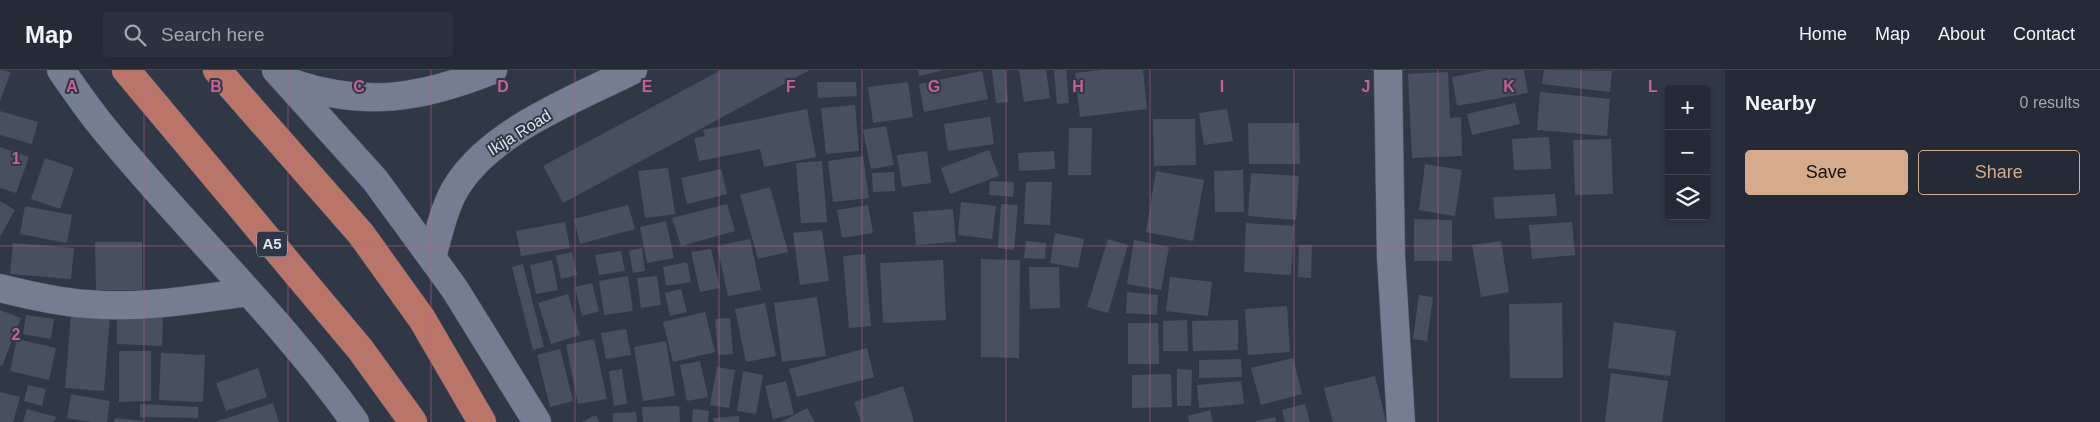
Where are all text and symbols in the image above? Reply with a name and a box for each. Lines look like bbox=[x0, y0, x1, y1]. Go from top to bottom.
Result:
search box bbox=[103, 12, 453, 57]
text: Map bbox=[25, 21, 73, 48]
icon: search bbox=[121, 21, 149, 49]
text: Search here bbox=[161, 24, 265, 45]
text: Home bbox=[1799, 24, 1847, 44]
text: Map bbox=[1875, 24, 1910, 44]
text: About bbox=[1938, 24, 1985, 44]
text: Contact bbox=[2013, 24, 2075, 44]
text: A bbox=[66, 78, 78, 95]
text: B bbox=[210, 78, 222, 95]
text: C bbox=[353, 78, 365, 95]
text: D bbox=[497, 78, 509, 95]
text: E bbox=[642, 78, 653, 95]
text: F bbox=[786, 78, 796, 95]
text: G bbox=[928, 78, 940, 95]
text: H bbox=[1072, 78, 1084, 95]
text: I bbox=[1220, 78, 1224, 95]
text: J bbox=[1362, 78, 1370, 95]
text: K bbox=[1503, 78, 1515, 95]
text: L bbox=[1648, 78, 1658, 95]
map controls bbox=[1665, 85, 1710, 220]
button: + bbox=[1665, 85, 1710, 130]
text: Nearby bbox=[1745, 91, 1816, 114]
text: 0 results bbox=[2020, 94, 2080, 111]
street label: Ikija Road bbox=[485, 106, 554, 158]
button: − bbox=[1665, 130, 1710, 175]
text: 1 bbox=[12, 150, 21, 167]
button: Save bbox=[1745, 150, 1908, 195]
button: Share bbox=[1918, 150, 2080, 195]
button: layers bbox=[1665, 175, 1710, 220]
road number: A5 bbox=[257, 232, 287, 256]
text: 2 bbox=[12, 326, 21, 343]

